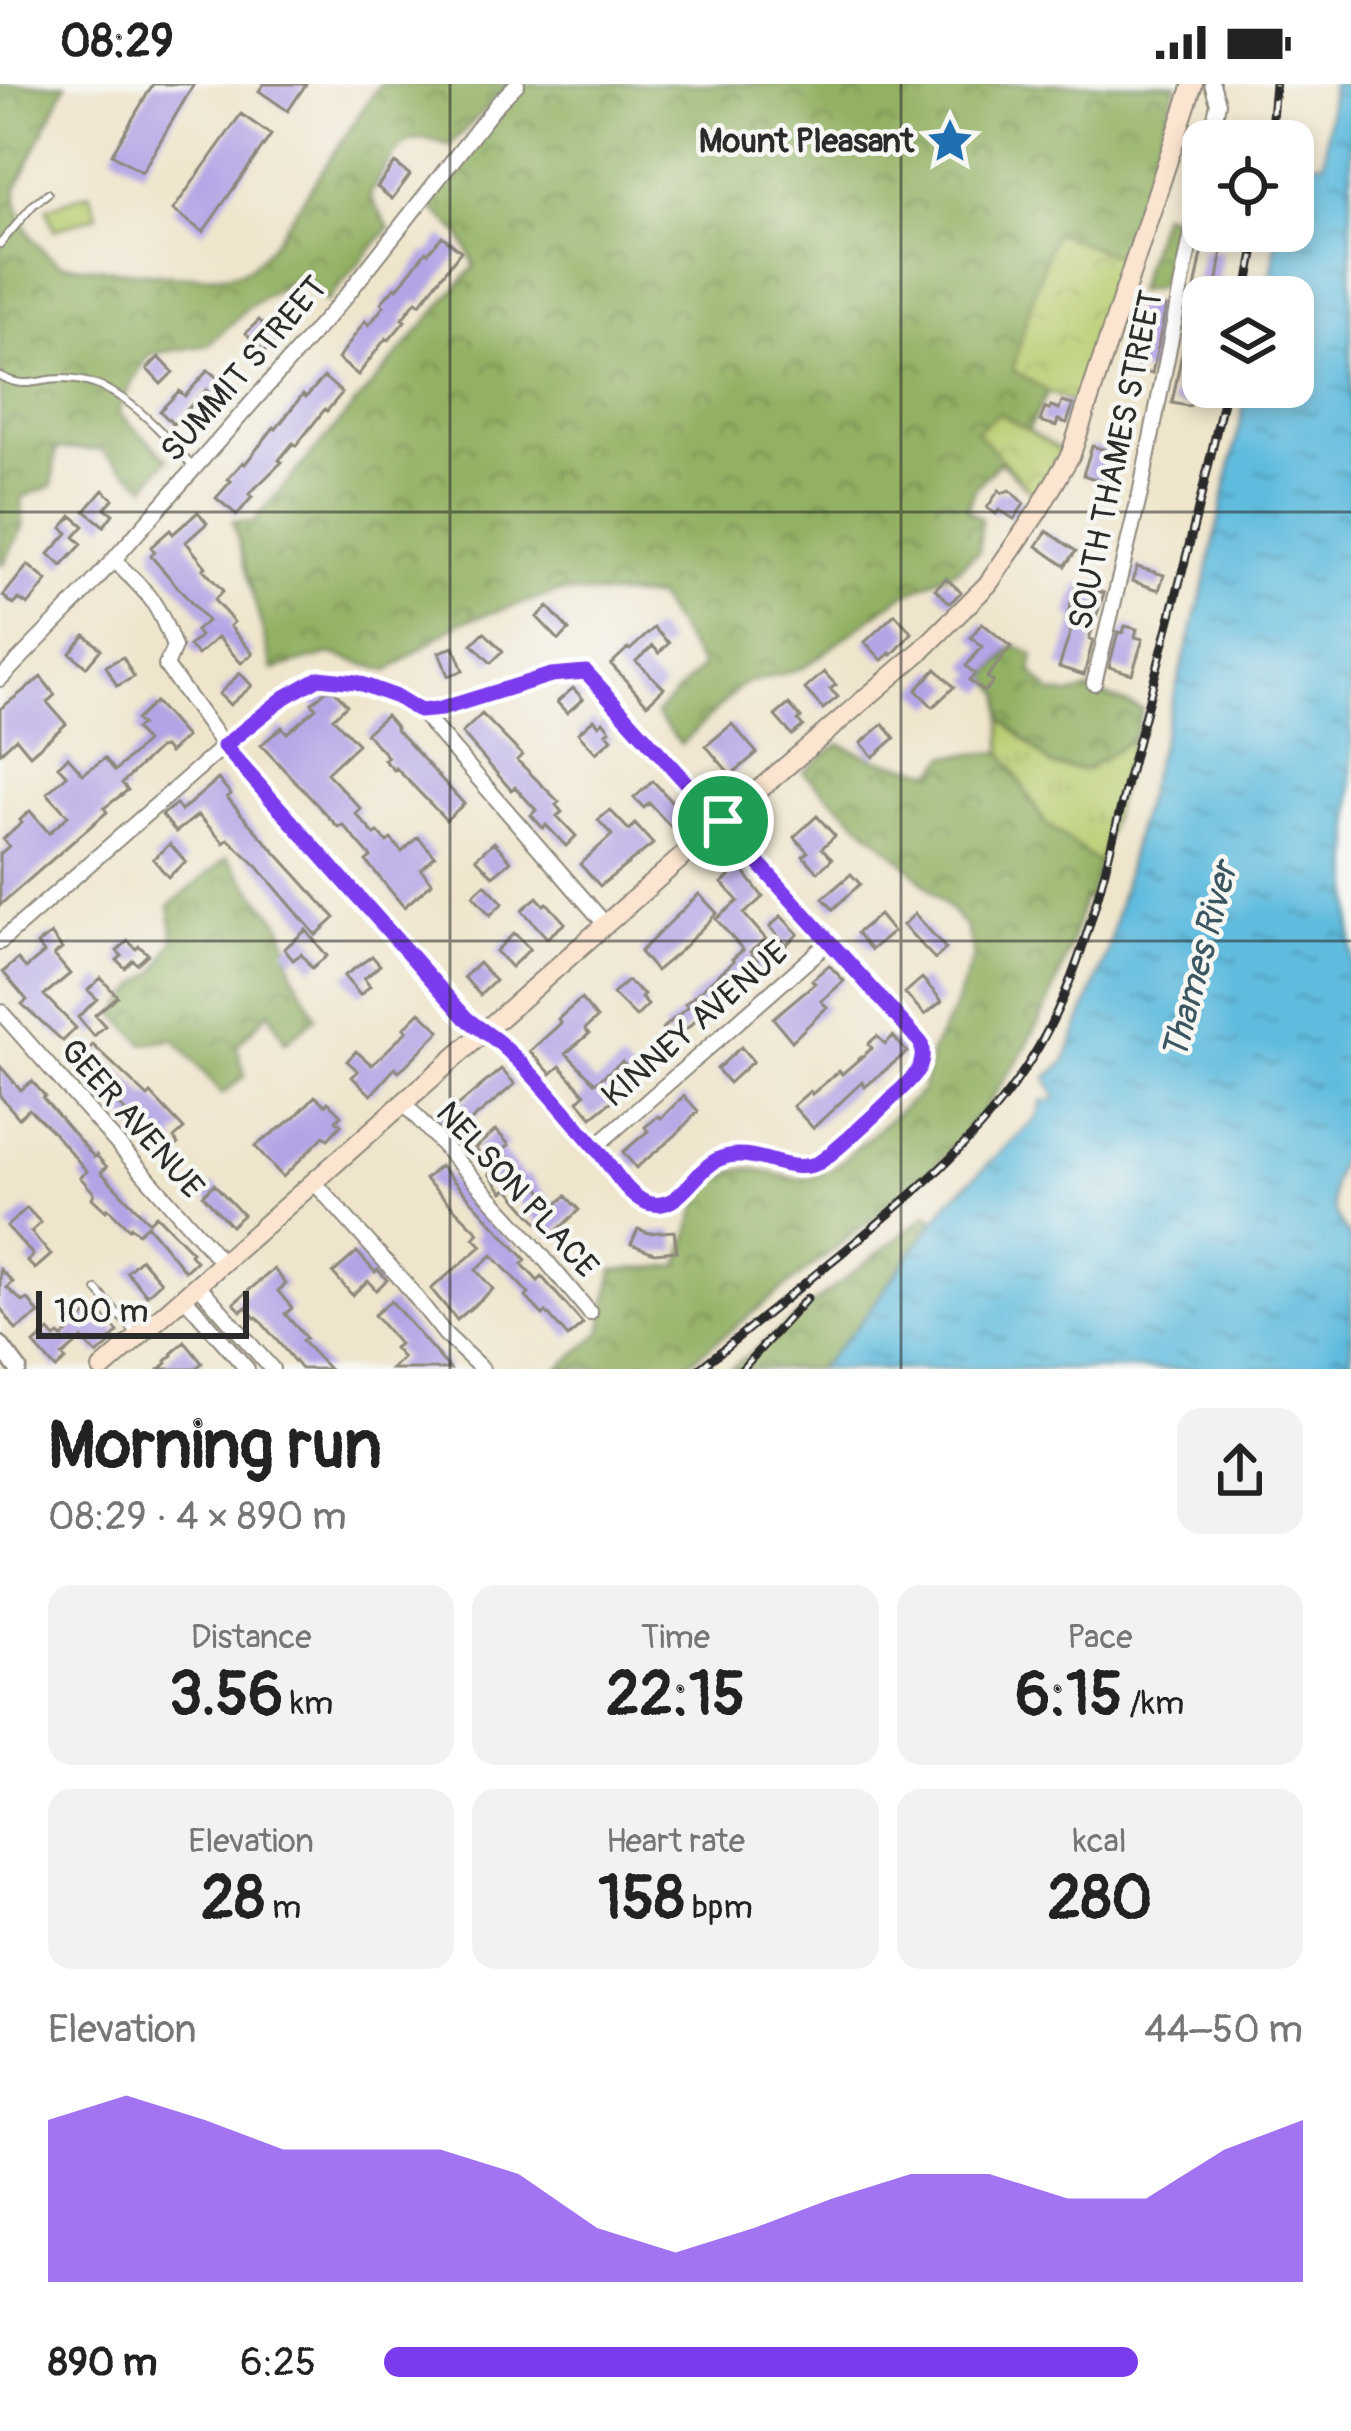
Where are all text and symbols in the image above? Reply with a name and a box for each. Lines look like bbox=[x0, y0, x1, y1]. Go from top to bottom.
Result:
text: 08:29 bbox=[60, 14, 174, 70]
place icon: Mount Pleasant bbox=[925, 116, 975, 166]
map controls bbox=[1182, 120, 1314, 408]
button: locate bbox=[1182, 120, 1314, 252]
place label: Mount Pleasant bbox=[699, 121, 915, 162]
street label: SUMMIT STREET bbox=[152, 268, 336, 470]
button: layers bbox=[1182, 276, 1314, 408]
street label: SOUTH THAMES STREET bbox=[1060, 287, 1172, 633]
pin bbox=[672, 770, 774, 872]
icon: arrive bbox=[690, 788, 756, 854]
water label: Thames River bbox=[1152, 853, 1249, 1065]
street label: KINNEY AVENUE bbox=[593, 932, 797, 1116]
street label: GEER AVENUE bbox=[51, 1031, 213, 1207]
street label: NELSON PLACE bbox=[427, 1093, 607, 1287]
scale bar bbox=[36, 1285, 249, 1338]
text: 100 m bbox=[54, 1291, 148, 1332]
text: Morning run bbox=[48, 1405, 382, 1488]
button: share bbox=[1177, 1408, 1303, 1534]
text: 08:29 · 4 × 890 m bbox=[48, 1492, 347, 1541]
text: Distance bbox=[191, 1617, 312, 1658]
text: Time bbox=[641, 1617, 710, 1658]
text: Pace bbox=[1067, 1617, 1132, 1658]
text: 3.56 bbox=[169, 1658, 283, 1733]
text: 22:15 bbox=[606, 1658, 745, 1733]
text: 6:15 bbox=[1015, 1658, 1122, 1733]
text: km bbox=[283, 1683, 333, 1724]
text: /km bbox=[1122, 1683, 1184, 1724]
text: Elevation bbox=[188, 1821, 314, 1862]
text: Heart rate bbox=[606, 1821, 745, 1862]
text: kcal bbox=[1073, 1821, 1127, 1862]
text: 28 bbox=[201, 1862, 265, 1937]
text: 158 bbox=[598, 1862, 684, 1937]
text: 280 bbox=[1047, 1862, 1152, 1937]
text: m bbox=[265, 1887, 301, 1928]
text: bpm bbox=[684, 1887, 753, 1928]
text: Elevation bbox=[48, 2005, 197, 2054]
text: 44–50 m bbox=[1144, 2005, 1303, 2054]
text: 890 m bbox=[48, 2338, 157, 2387]
text: 6:25 bbox=[240, 2338, 316, 2387]

